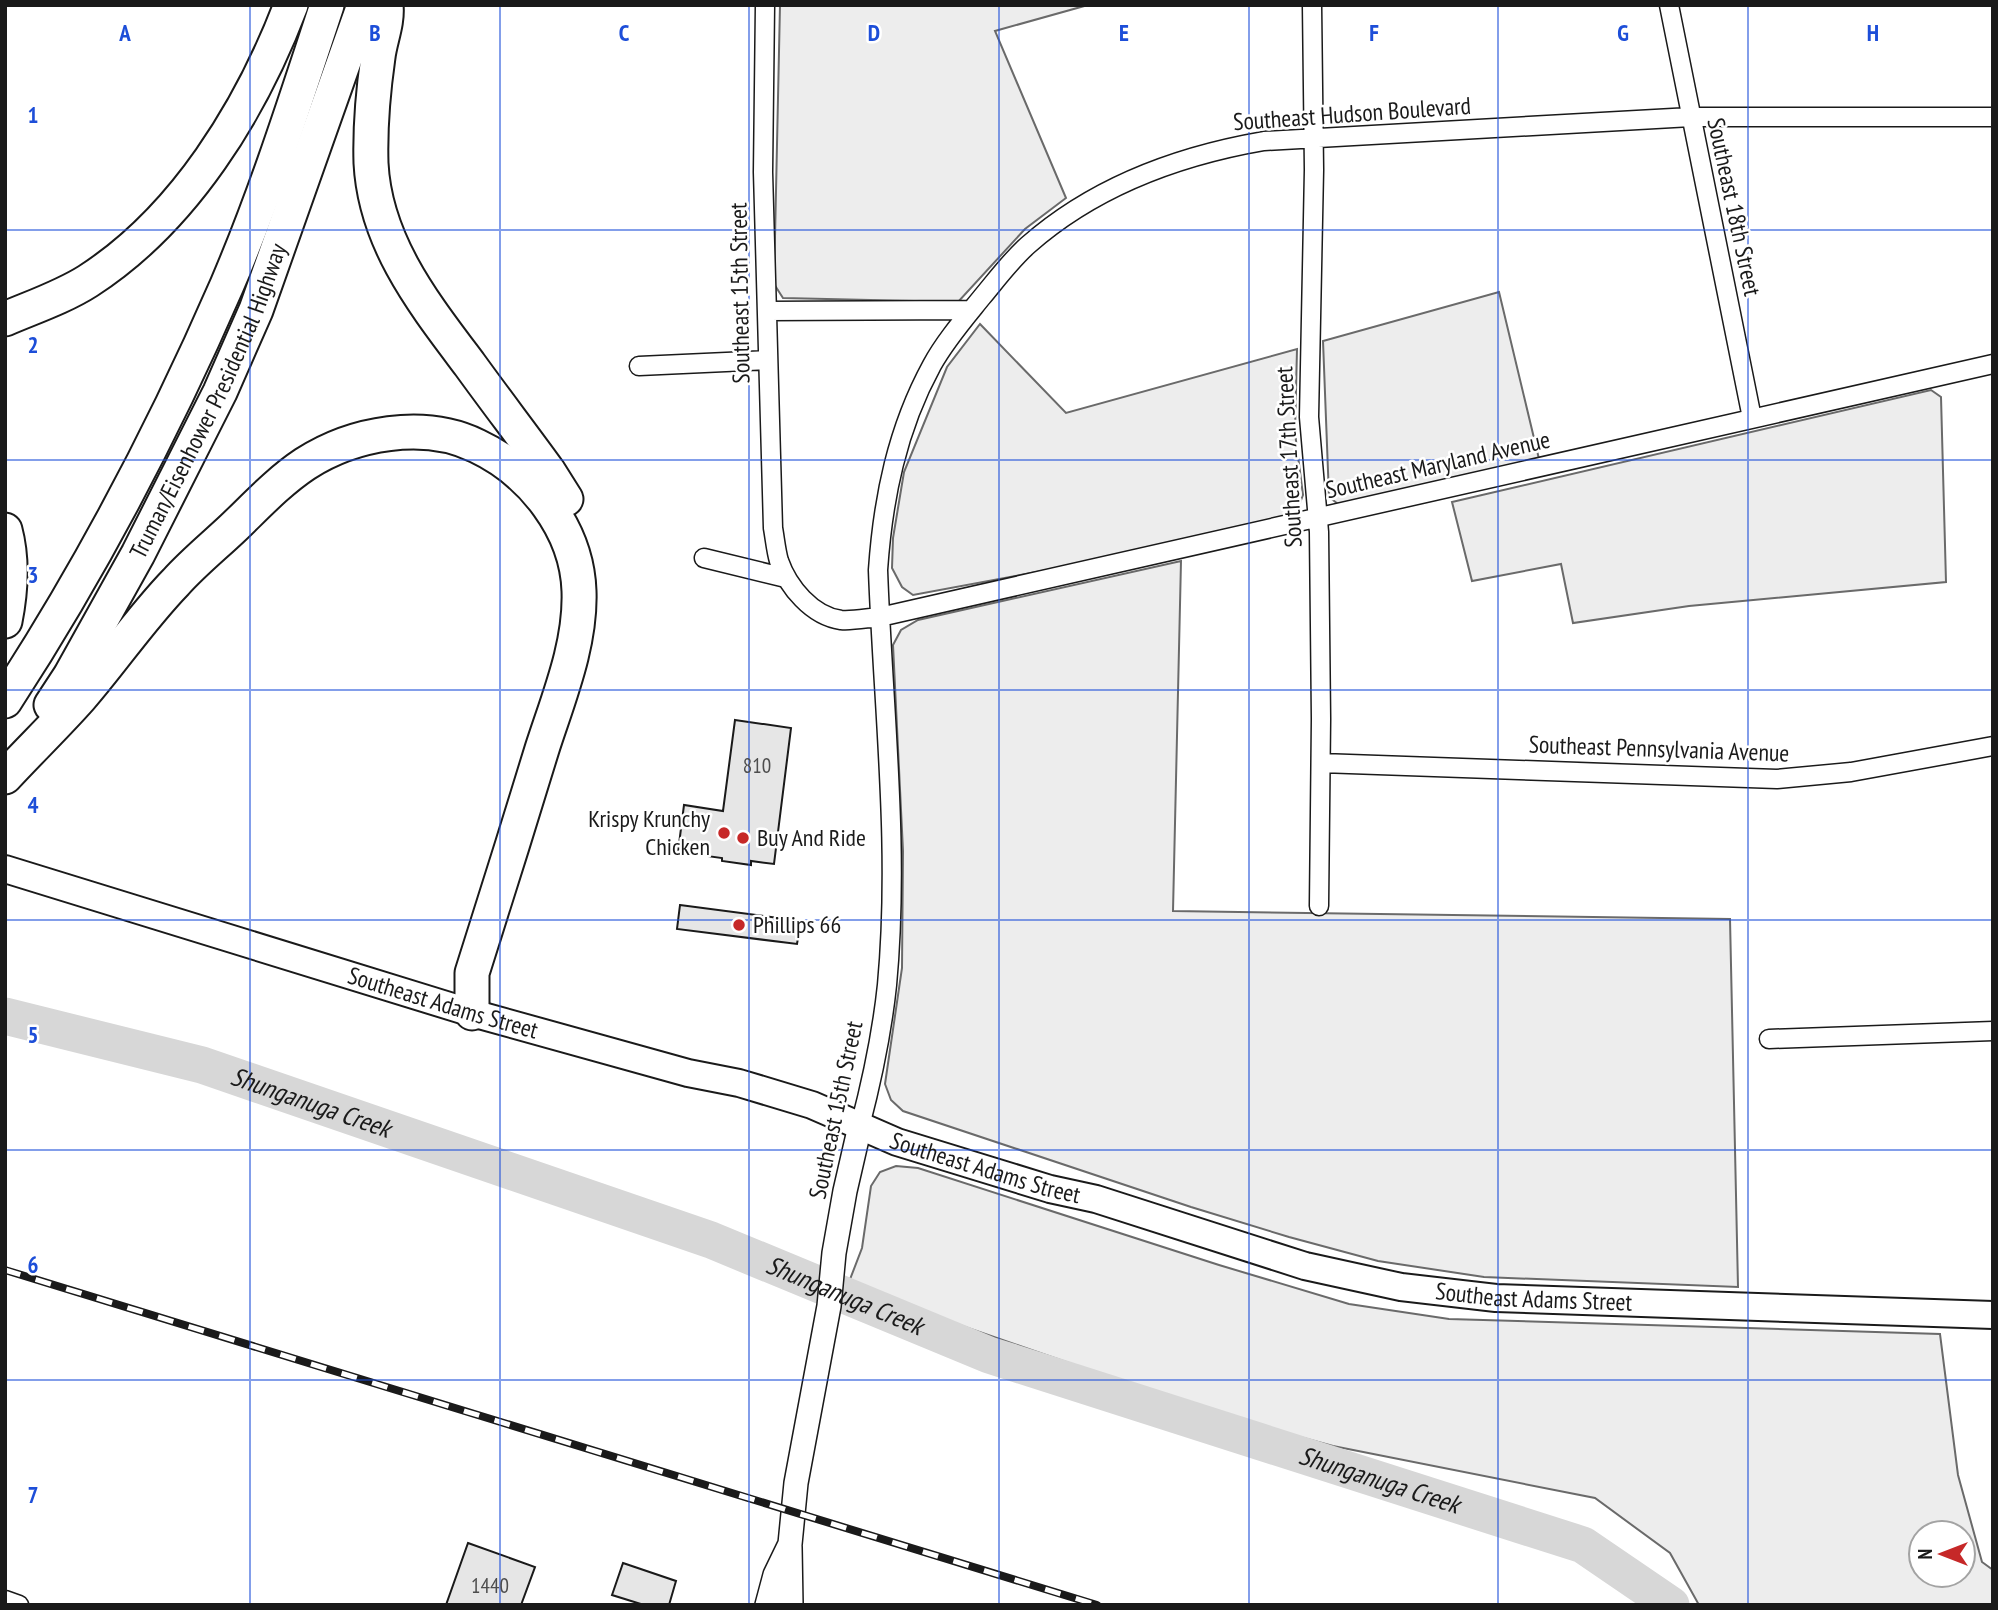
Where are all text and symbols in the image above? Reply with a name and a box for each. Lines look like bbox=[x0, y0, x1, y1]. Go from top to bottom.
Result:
text: A bbox=[118, 18, 131, 47]
text: B bbox=[369, 18, 381, 47]
text: C bbox=[619, 18, 630, 47]
text: D bbox=[868, 18, 880, 47]
text: E bbox=[1119, 18, 1129, 47]
text: F bbox=[1369, 18, 1379, 47]
text: G bbox=[1617, 18, 1629, 47]
text: H bbox=[1867, 18, 1879, 47]
street label: Southeast Hudson Boulevard bbox=[1232, 90, 1472, 137]
text: 1 bbox=[28, 100, 39, 129]
street label: Southeast 18th Street bbox=[1701, 115, 1769, 299]
street label: Southeast 15th Street bbox=[722, 202, 757, 384]
street label: Truman/Eisenhower Presidential Highway bbox=[122, 239, 293, 564]
text: 2 bbox=[28, 330, 39, 359]
street label: Southeast 17th Street bbox=[1268, 366, 1309, 548]
street label: Southeast Maryland Avenue bbox=[1323, 424, 1553, 505]
text: 3 bbox=[28, 560, 39, 589]
street label: Southeast Pennsylvania Avenue bbox=[1528, 728, 1790, 769]
house number: 810 bbox=[743, 752, 771, 779]
text: 4 bbox=[28, 790, 39, 819]
place label: Krispy Krunchy Chicken bbox=[588, 803, 710, 862]
place label: Buy And Ride bbox=[757, 822, 866, 853]
marker: Krispy Krunchy Chicken bbox=[716, 825, 732, 841]
marker: Buy And Ride bbox=[735, 830, 751, 846]
place label: Phillips 66 bbox=[753, 909, 841, 940]
marker: Phillips 66 bbox=[731, 917, 747, 933]
street label: Southeast Adams Street bbox=[344, 960, 542, 1046]
street label: Southeast 15th Street bbox=[802, 1018, 870, 1202]
text: 5 bbox=[28, 1020, 39, 1049]
water label: Shunganuga Creek bbox=[227, 1059, 398, 1146]
street label: Southeast Adams Street bbox=[885, 1125, 1084, 1210]
water label: Shunganuga Creek bbox=[762, 1248, 931, 1343]
text: 6 bbox=[28, 1250, 39, 1279]
street label: Southeast Adams Street bbox=[1434, 1275, 1633, 1318]
water label: Shunganuga Creek bbox=[1295, 1438, 1467, 1521]
text: 7 bbox=[28, 1480, 39, 1509]
north arrow bbox=[1907, 1519, 1977, 1589]
text: N bbox=[1913, 1549, 1937, 1559]
house number: 1440 bbox=[471, 1572, 509, 1599]

